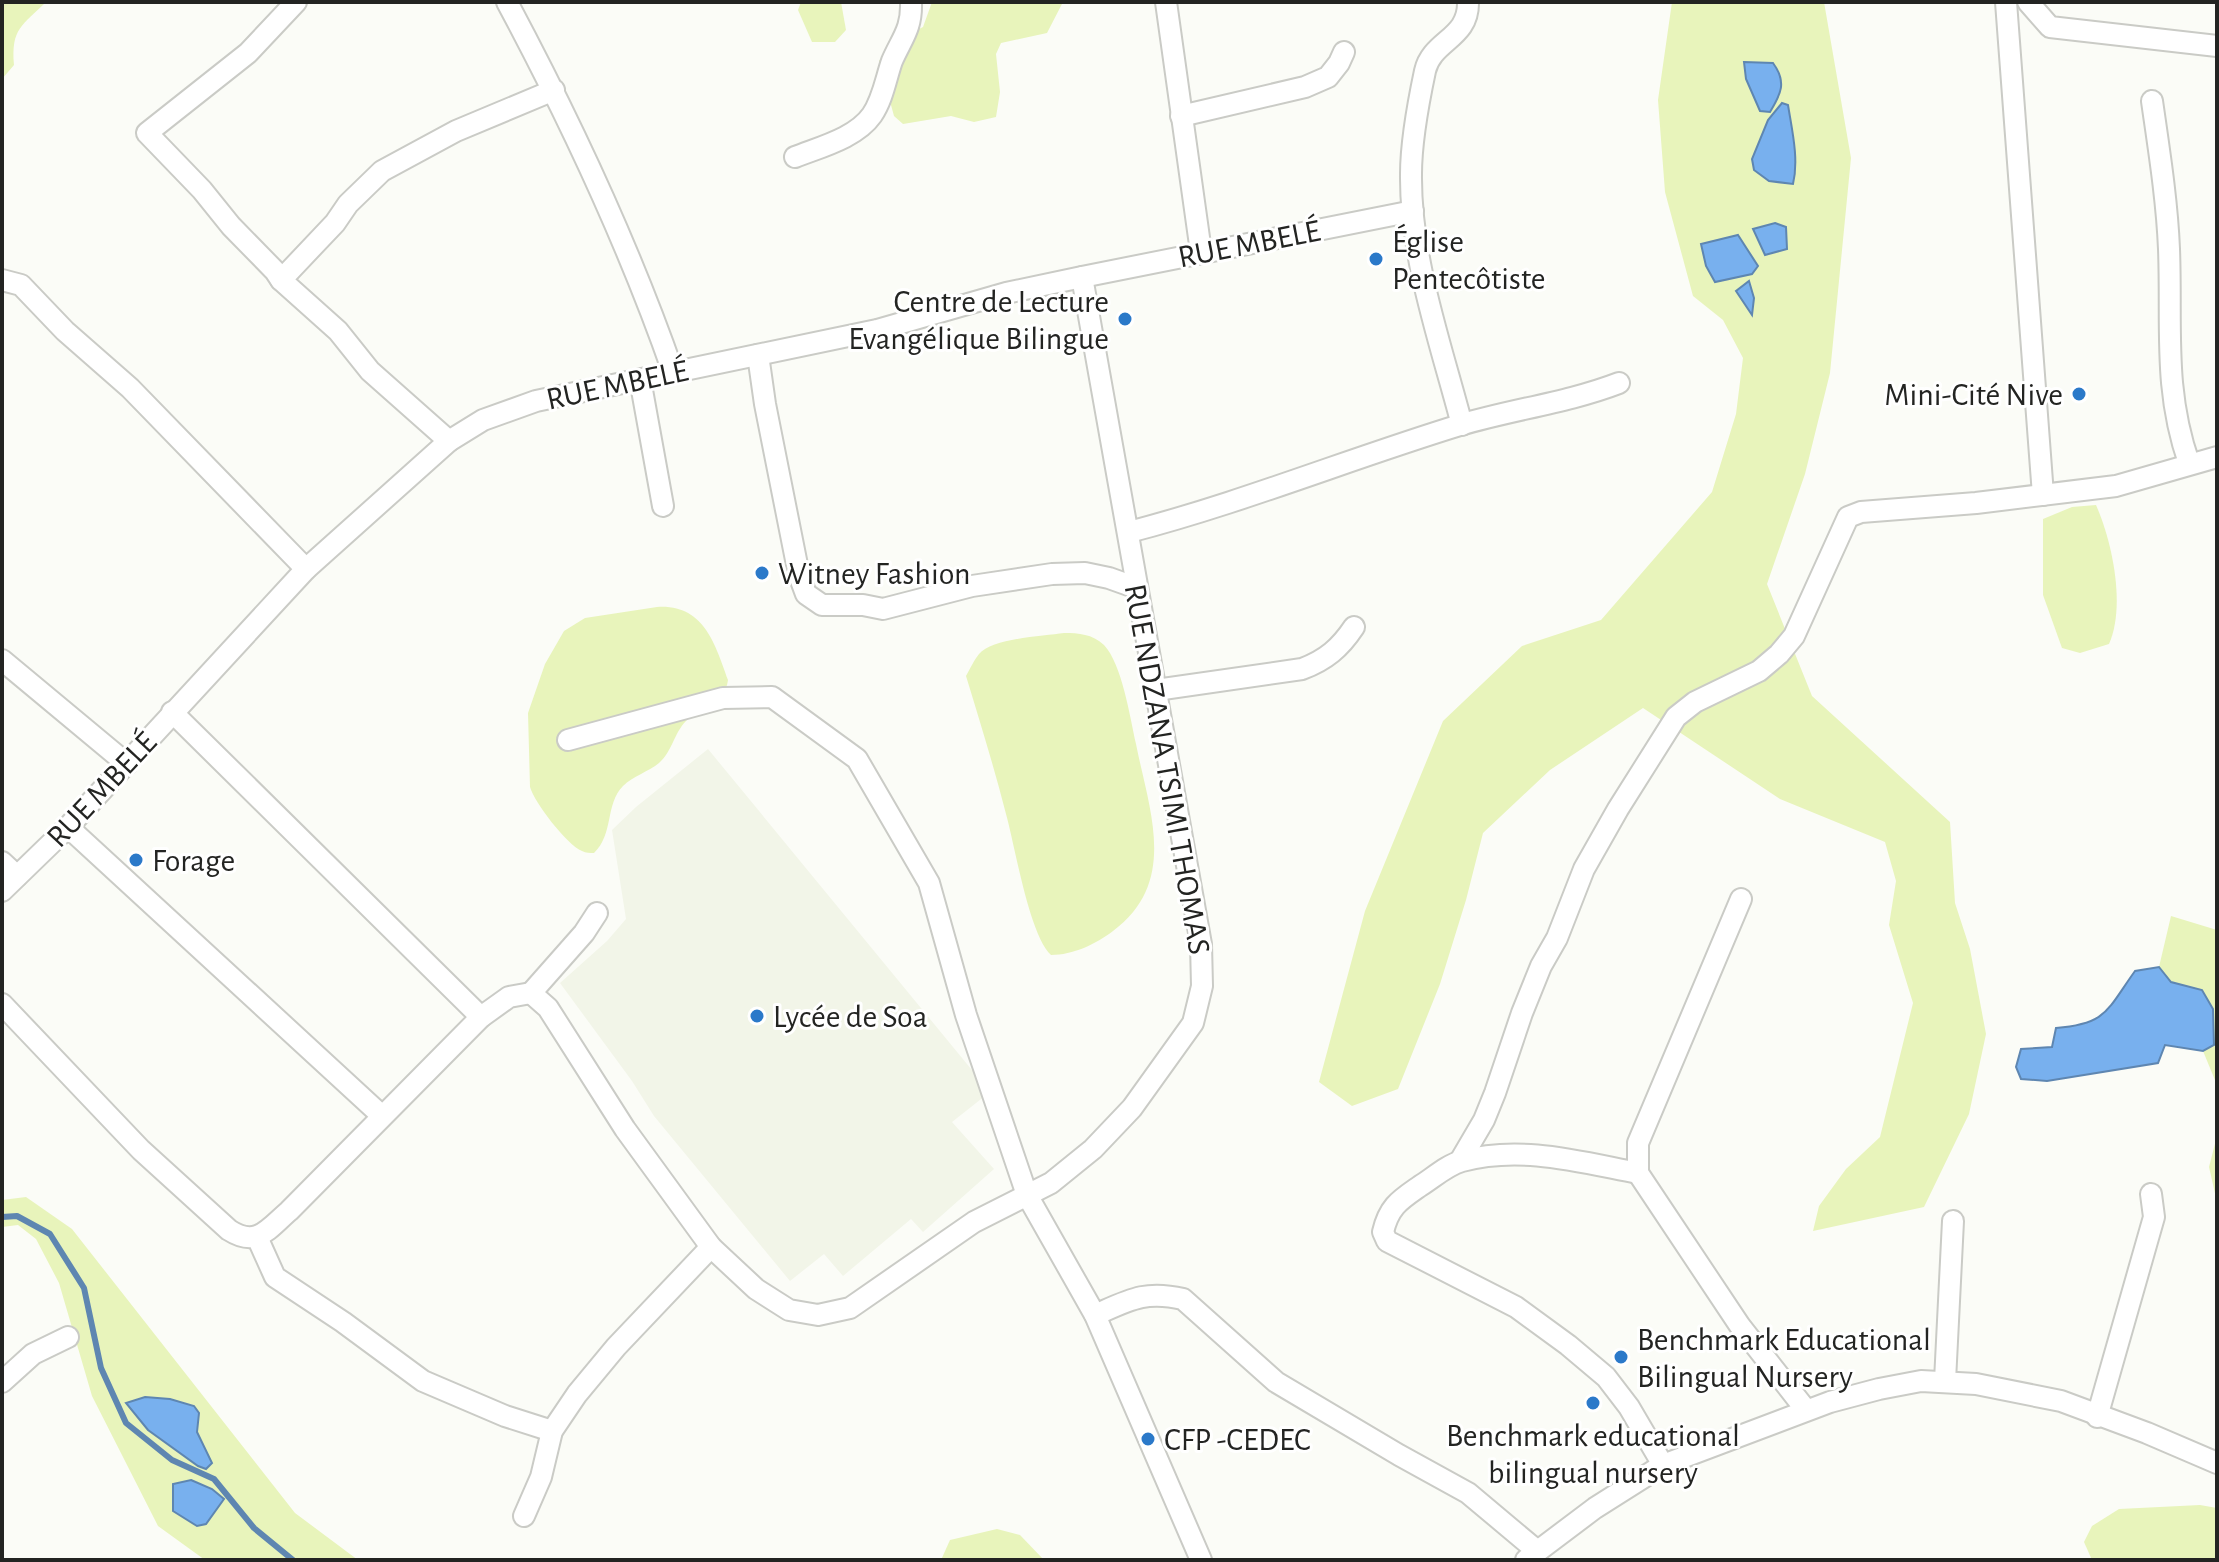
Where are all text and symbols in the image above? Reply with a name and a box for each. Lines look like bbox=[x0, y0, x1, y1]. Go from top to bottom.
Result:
street label: RUE MBELÉ bbox=[1175, 212, 1323, 273]
place label: Église Pentecôtiste bbox=[1392, 223, 1545, 295]
marker: Église Pentecôtiste bbox=[1367, 250, 1385, 268]
place label: Centre de Lecture Evangélique Bilingue bbox=[848, 286, 1109, 355]
marker: Centre de Lecture Evangélique Bilingue bbox=[1116, 310, 1134, 328]
street label: RUE MBELÉ bbox=[543, 351, 691, 416]
place label: Mini-Cité Nive bbox=[1884, 379, 2063, 411]
marker: Mini-Cité Nive bbox=[2070, 385, 2088, 403]
place label: Witney Fashion bbox=[778, 558, 971, 590]
marker: Witney Fashion bbox=[753, 564, 771, 582]
street label: RUE NDZANA TSIMI THOMAS bbox=[1119, 581, 1215, 957]
street label: RUE MBELÉ bbox=[39, 724, 163, 853]
place label: Forage bbox=[152, 845, 235, 877]
marker: Forage bbox=[127, 851, 145, 869]
place label: Lycée de Soa bbox=[773, 1001, 927, 1033]
marker: Lycée de Soa bbox=[748, 1007, 766, 1025]
place label: Benchmark Educational Bilingual Nursery bbox=[1637, 1324, 1931, 1393]
marker: Benchmark Educational Bilingual Nursery bbox=[1612, 1348, 1630, 1366]
marker: Benchmark educational bilingual nursery bbox=[1584, 1394, 1602, 1412]
place label: Benchmark educational bilingual nursery bbox=[1446, 1420, 1740, 1489]
place label: CFP -CEDEC bbox=[1164, 1424, 1311, 1456]
marker: CFP -CEDEC bbox=[1139, 1430, 1157, 1448]

